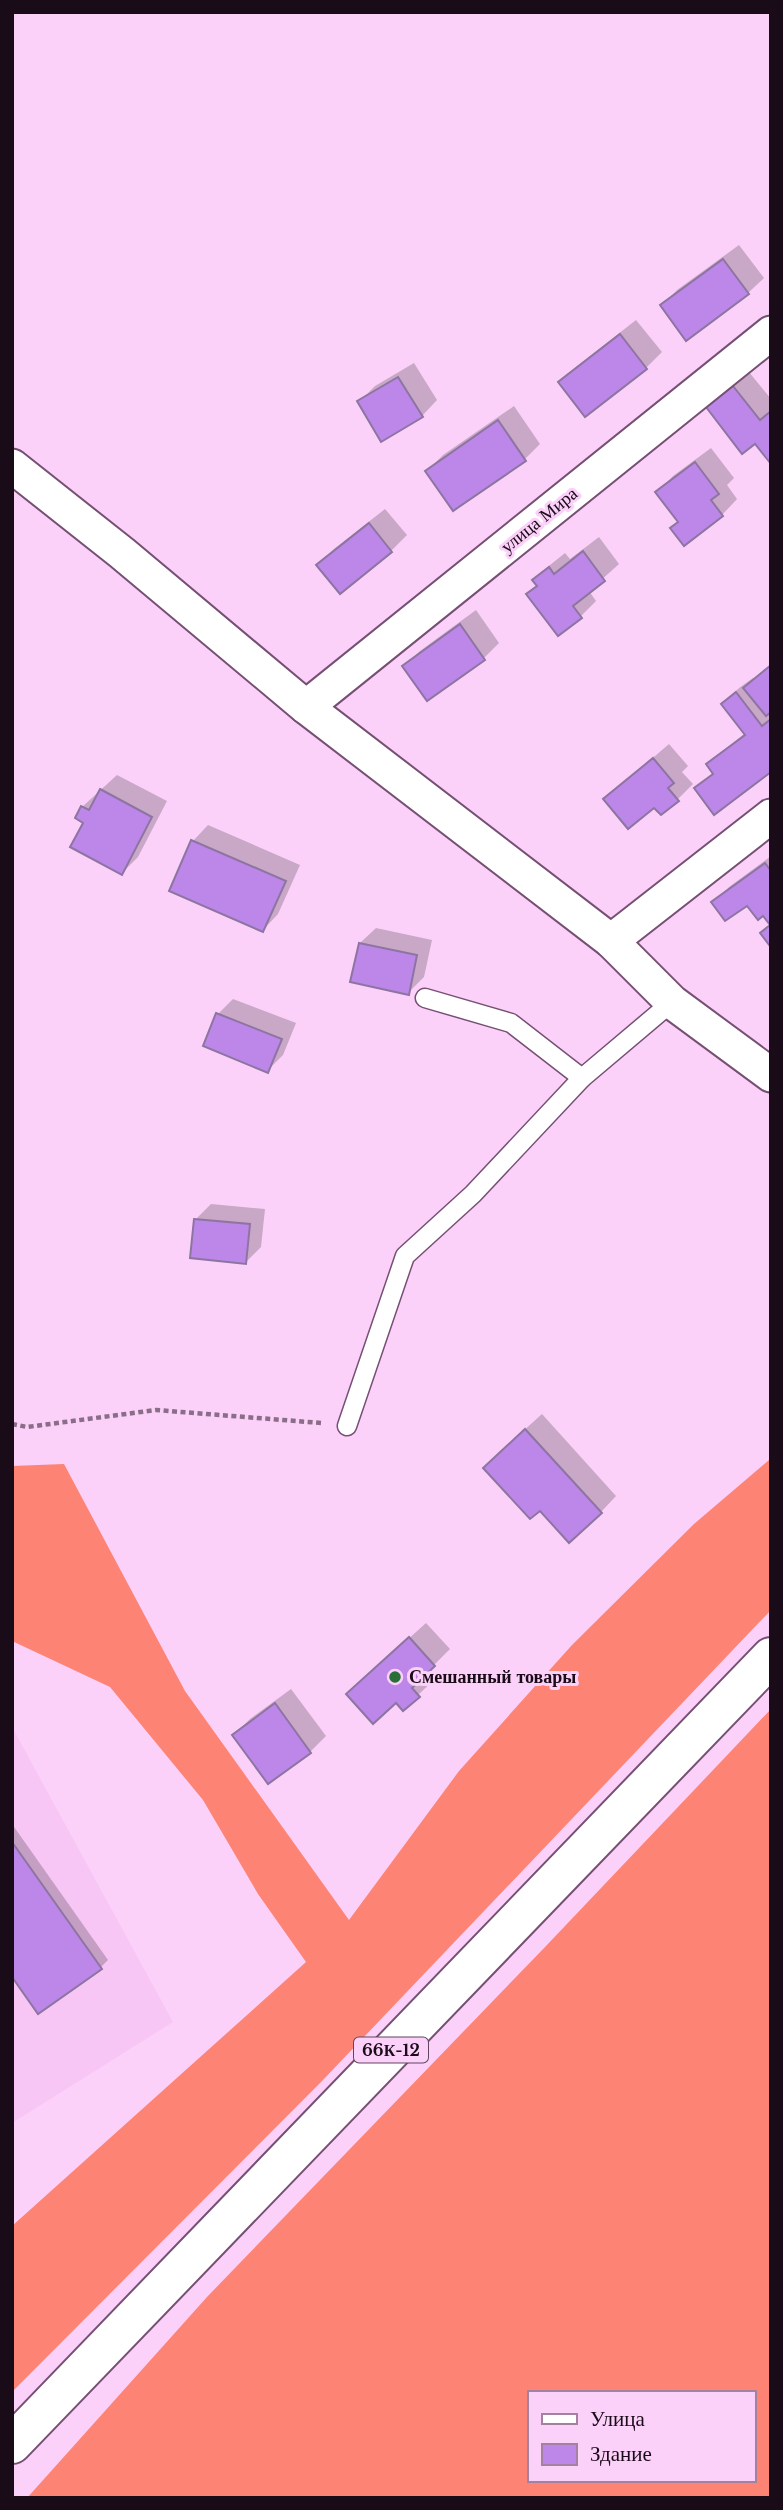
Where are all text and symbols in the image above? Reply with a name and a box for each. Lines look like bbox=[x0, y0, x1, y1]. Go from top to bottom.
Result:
street label: улица Мира bbox=[496, 482, 582, 558]
place label: Смешанный товары bbox=[409, 1666, 576, 1688]
marker: Смешанный товары bbox=[387, 1669, 403, 1685]
road number: 66К-12 bbox=[354, 2038, 428, 2062]
legend bbox=[528, 2391, 755, 2482]
text: Улица bbox=[590, 2406, 645, 2432]
text: Здание bbox=[590, 2441, 652, 2467]

